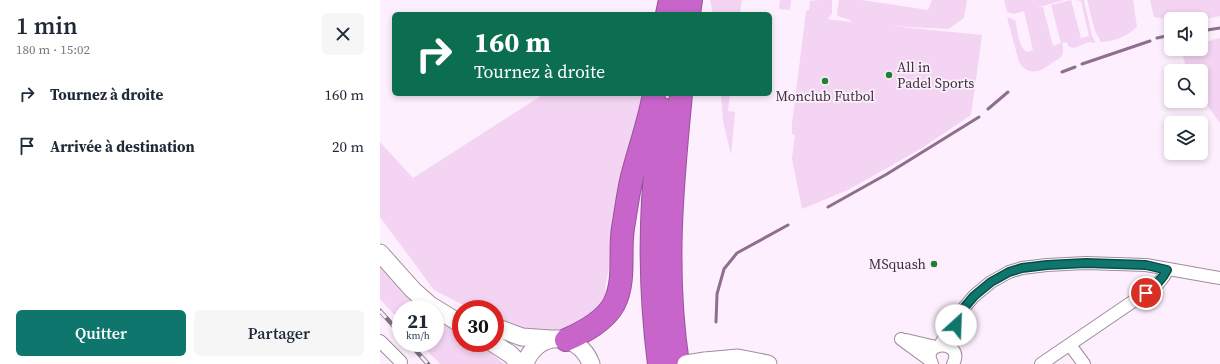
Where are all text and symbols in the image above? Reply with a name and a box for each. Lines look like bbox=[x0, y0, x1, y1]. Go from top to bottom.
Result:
text: 1 min bbox=[16, 9, 78, 42]
map controls bbox=[1164, 12, 1208, 160]
button: sound bbox=[1164, 12, 1208, 56]
button: close bbox=[322, 13, 364, 55]
text: 160 m bbox=[474, 23, 551, 61]
icon: right bbox=[408, 28, 460, 80]
text: 180 m · 15:02 bbox=[16, 41, 90, 58]
place label: All in Padel Sports bbox=[897, 57, 974, 93]
text: Tournez à droite bbox=[474, 59, 605, 84]
button: search bbox=[1164, 64, 1208, 108]
marker: All in Padel Sports bbox=[884, 70, 894, 80]
marker: Monclub Futbol bbox=[820, 76, 830, 86]
icon: right bbox=[16, 83, 38, 105]
text: Tournez à droite bbox=[50, 84, 163, 105]
text: 160 m bbox=[324, 84, 364, 105]
place label: Monclub Futbol bbox=[775, 86, 875, 106]
button: layers bbox=[1164, 116, 1208, 160]
icon: arrive bbox=[16, 135, 38, 157]
text: Arrivée à destination bbox=[50, 136, 195, 157]
text: 20 m bbox=[332, 136, 364, 157]
place label: MSquash bbox=[869, 254, 926, 274]
marker: MSquash bbox=[929, 259, 939, 269]
pin bbox=[1129, 276, 1163, 310]
icon: arrive bbox=[1135, 282, 1157, 304]
speed limit sign: 30 bbox=[452, 300, 504, 352]
position arrow bbox=[935, 304, 977, 346]
text: 21 bbox=[407, 307, 429, 335]
button: Quitter bbox=[16, 310, 186, 356]
button: Partager bbox=[194, 310, 364, 356]
text: km/h bbox=[406, 329, 430, 342]

